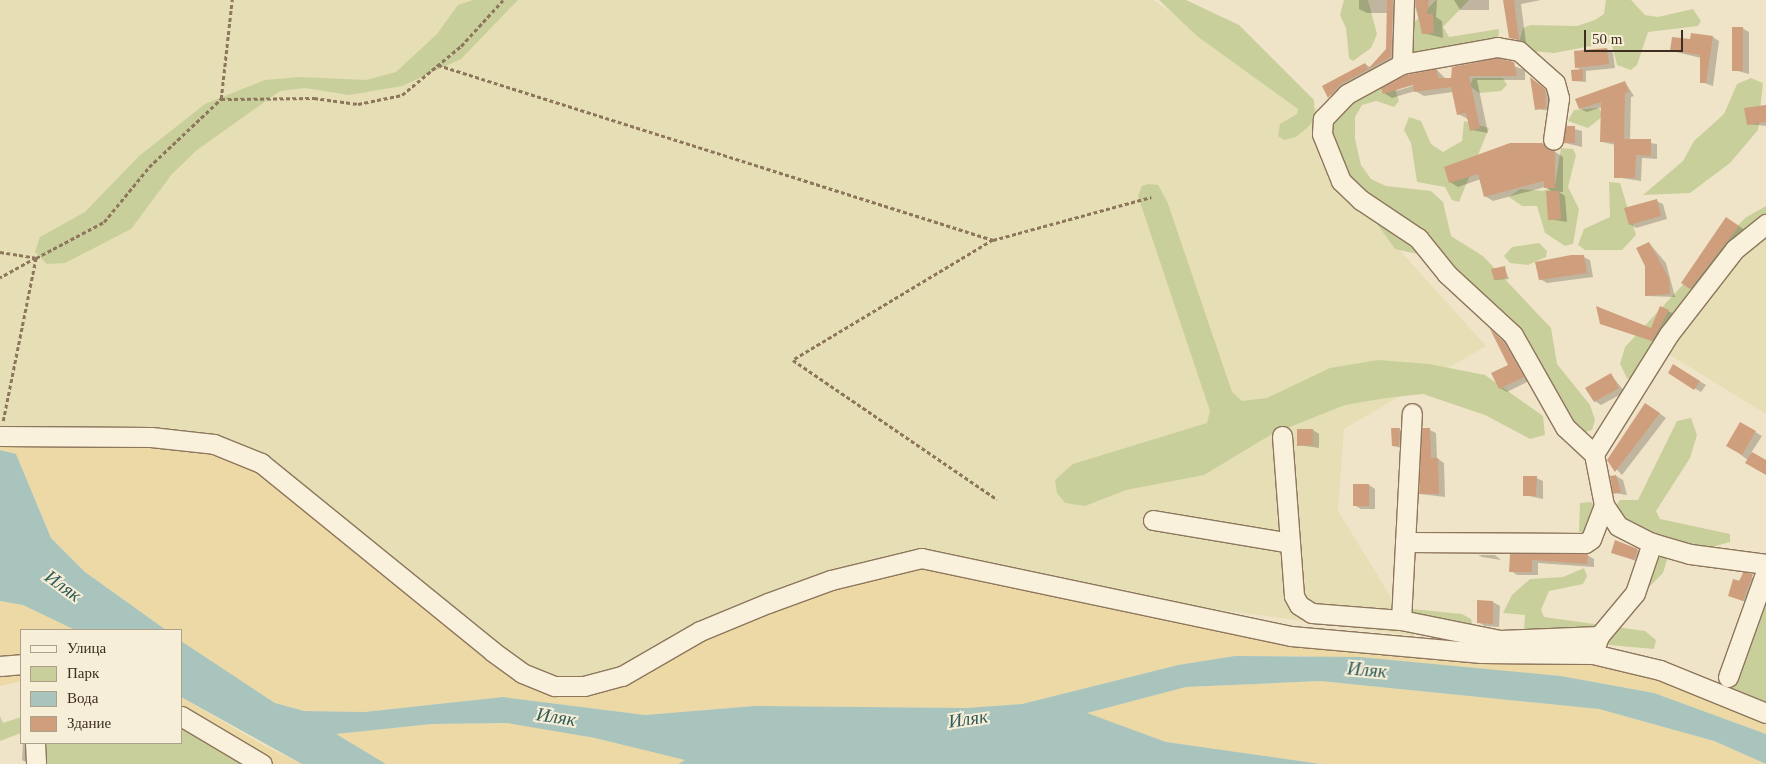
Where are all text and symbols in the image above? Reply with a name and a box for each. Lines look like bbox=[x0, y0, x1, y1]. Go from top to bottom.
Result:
scale bar bbox=[1586, 20, 1685, 52]
text: 50 m bbox=[1592, 31, 1622, 47]
water label: Иляк bbox=[40, 565, 86, 607]
legend bbox=[20, 629, 182, 744]
text: Улица bbox=[67, 640, 106, 656]
water label: Иляк bbox=[1346, 657, 1388, 683]
text: Парк bbox=[67, 665, 99, 681]
text: Вода bbox=[67, 690, 98, 706]
water label: Иляк bbox=[535, 703, 577, 731]
water label: Иляк bbox=[947, 705, 989, 733]
text: Здание bbox=[67, 715, 111, 731]

